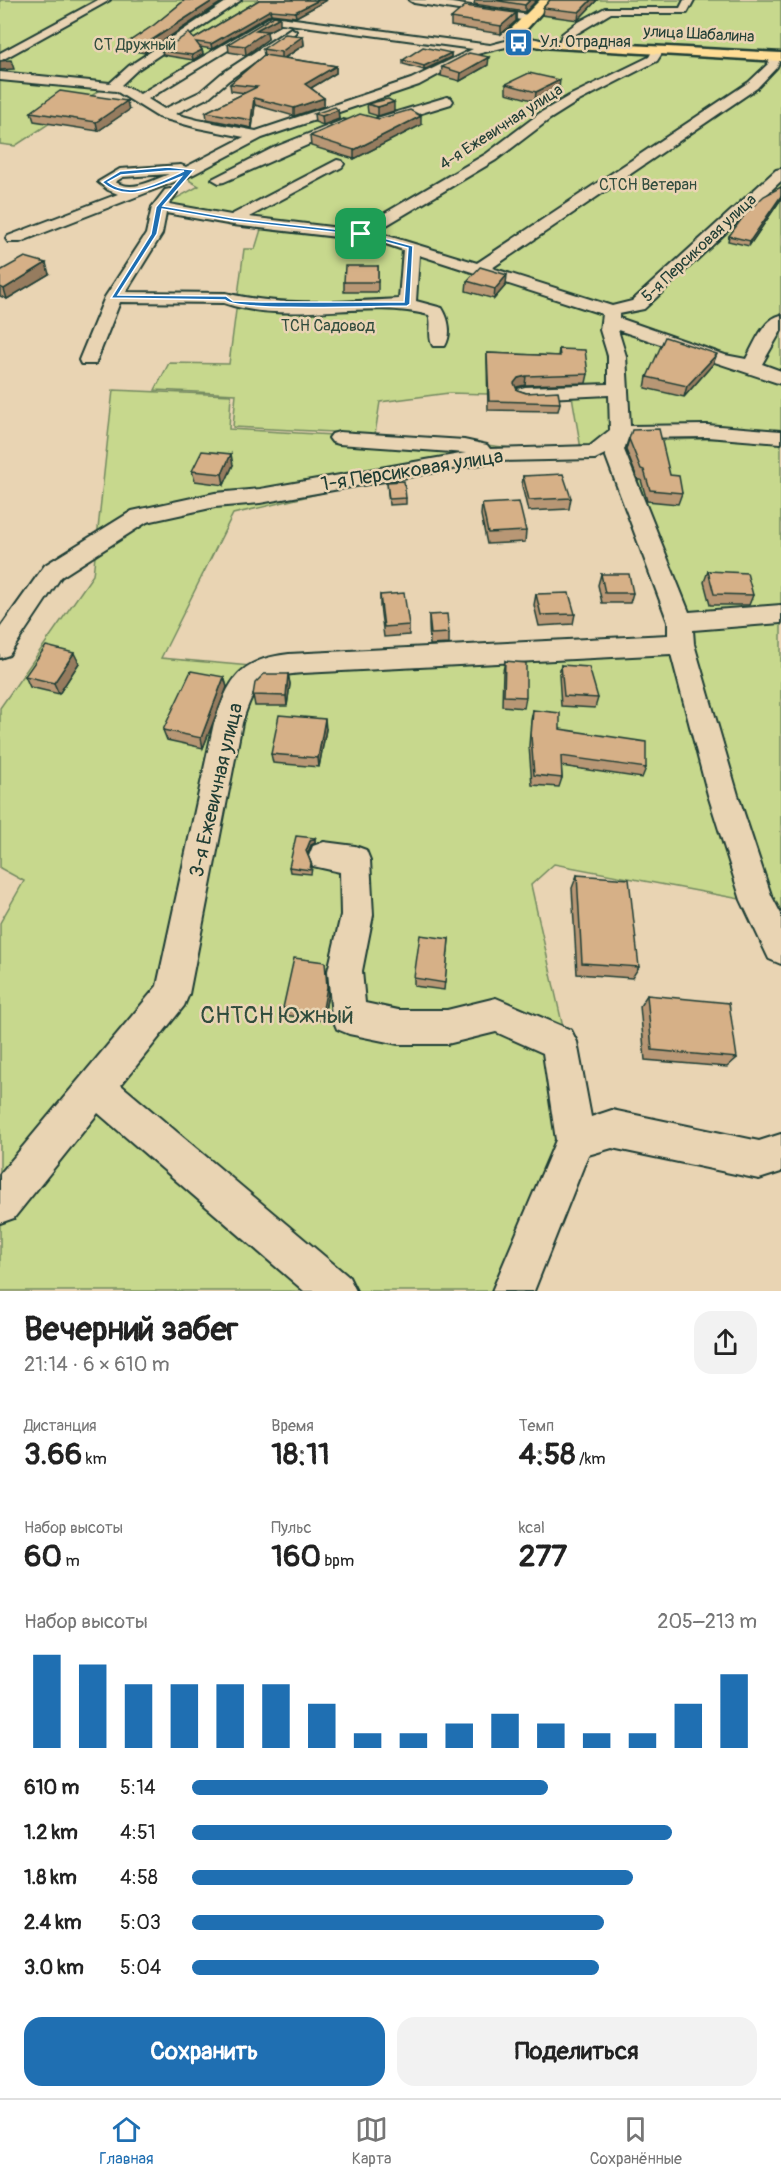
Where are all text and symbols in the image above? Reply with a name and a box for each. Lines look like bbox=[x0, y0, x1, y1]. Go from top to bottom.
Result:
street label: улица Шабалина bbox=[642, 21, 755, 47]
bus stop icon: Ул. Отрадная bbox=[503, 26, 535, 58]
place label: Ул. Отрадная bbox=[540, 32, 631, 52]
park label: СТ Дружный bbox=[94, 35, 176, 55]
street label: 4-я Ежевичная улица bbox=[436, 80, 566, 174]
park label: СТСН Ветеран bbox=[599, 175, 697, 195]
street label: 5-я Персиковая улица bbox=[637, 190, 761, 306]
pin bbox=[335, 208, 386, 259]
icon: arrive bbox=[344, 217, 377, 250]
park label: ТСН Садовод bbox=[281, 316, 375, 336]
street label: 1-я Персиковая улица bbox=[319, 443, 505, 497]
street label: 3-я Ежевичная улица bbox=[184, 700, 248, 880]
park label: СНТСН Южный bbox=[200, 1001, 354, 1030]
text: Вечерний забег bbox=[24, 1309, 238, 1350]
button: share bbox=[694, 1311, 757, 1374]
text: 21:14 · 6 × 610 m bbox=[24, 1352, 169, 1377]
text: Дистанция bbox=[24, 1416, 97, 1436]
text: Время bbox=[271, 1416, 314, 1436]
text: Темп bbox=[519, 1416, 554, 1436]
text: 3.66 bbox=[24, 1436, 82, 1473]
text: 18:11 bbox=[271, 1436, 330, 1473]
text: 4:58 bbox=[519, 1436, 575, 1473]
text: km bbox=[82, 1449, 107, 1469]
text: /km bbox=[575, 1449, 606, 1469]
text: Набор высоты bbox=[24, 1518, 123, 1538]
text: Пульс bbox=[271, 1518, 312, 1538]
text: kcal bbox=[519, 1518, 545, 1538]
text: 60 bbox=[24, 1538, 62, 1575]
text: 160 bbox=[271, 1538, 321, 1575]
text: 277 bbox=[519, 1538, 567, 1575]
text: m bbox=[62, 1551, 80, 1571]
text: bpm bbox=[321, 1551, 354, 1571]
text: Набор высоты bbox=[24, 1609, 148, 1634]
text: 205–213 m bbox=[657, 1609, 757, 1634]
text: 610 m bbox=[24, 1775, 79, 1800]
text: 5:14 bbox=[120, 1775, 156, 1800]
text: 1.2 km bbox=[24, 1820, 78, 1845]
text: 4:51 bbox=[120, 1820, 156, 1845]
text: 1.8 km bbox=[24, 1865, 77, 1890]
text: 4:58 bbox=[120, 1865, 158, 1890]
text: 2.4 km bbox=[24, 1910, 82, 1935]
text: 5:03 bbox=[120, 1910, 161, 1935]
text: 3.0 km bbox=[24, 1955, 84, 1980]
text: 5:04 bbox=[120, 1955, 161, 1980]
button: Сохранить bbox=[24, 2017, 385, 2086]
button: Поделиться bbox=[397, 2017, 757, 2086]
tab: Главная bbox=[99, 2113, 153, 2169]
tab: Карта bbox=[352, 2113, 391, 2169]
tab: Сохранённые bbox=[590, 2113, 682, 2169]

